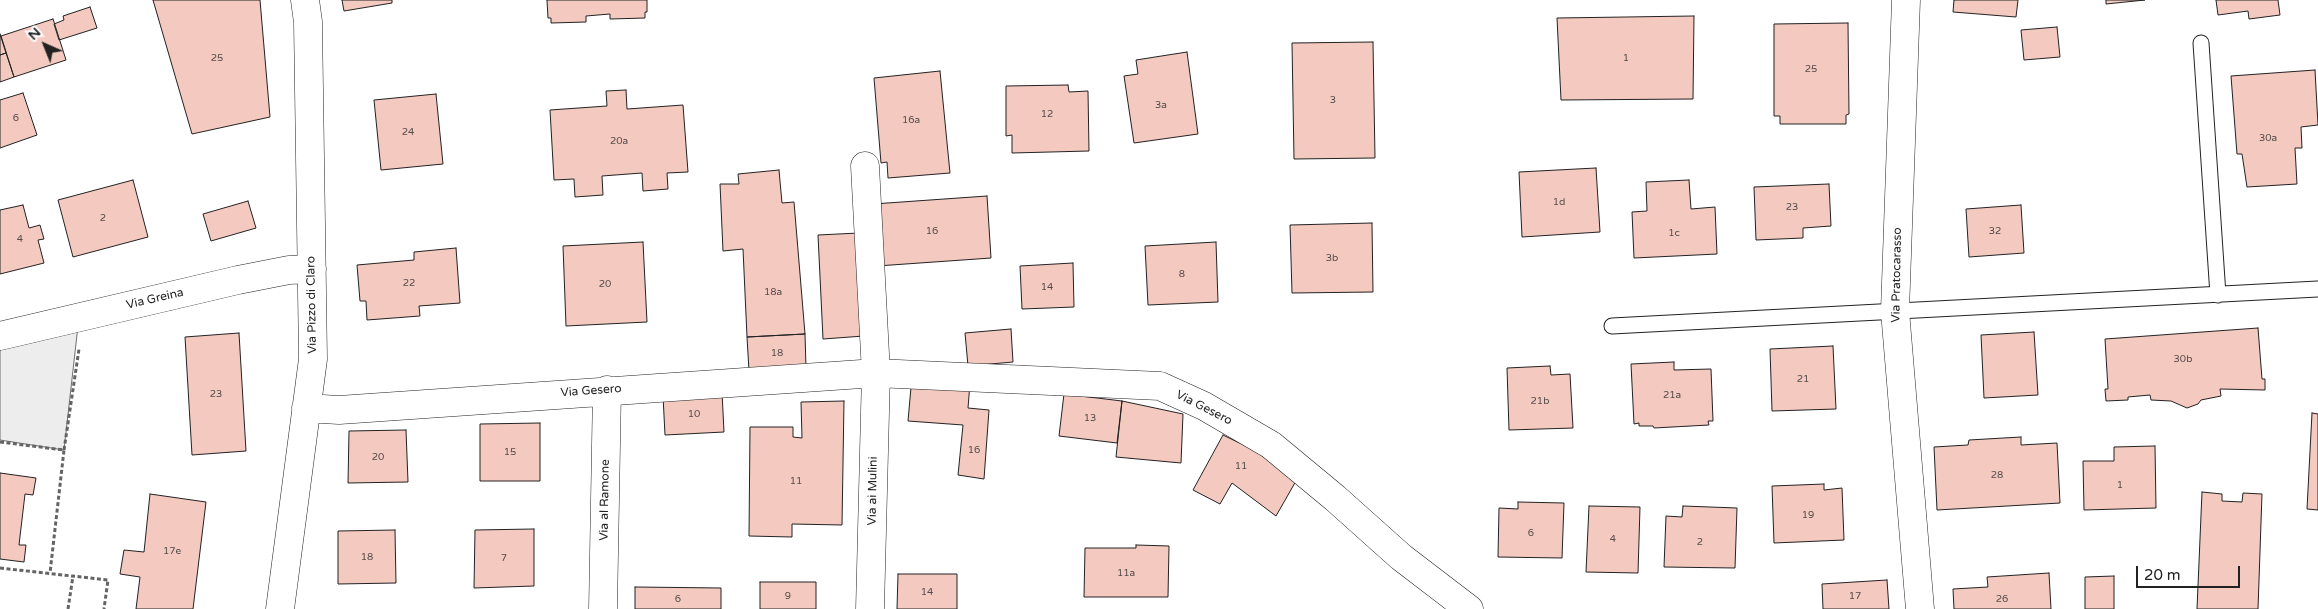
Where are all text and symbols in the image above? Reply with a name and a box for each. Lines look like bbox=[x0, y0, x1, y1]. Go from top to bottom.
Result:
north arrow bbox=[20, 20, 70, 70]
text: N bbox=[24, 24, 44, 44]
house number: 25 bbox=[211, 52, 223, 64]
house number: 1 bbox=[1623, 52, 1629, 64]
house number: 25 bbox=[1805, 63, 1817, 75]
house number: 3 bbox=[1330, 94, 1336, 106]
house number: 3a bbox=[1155, 99, 1167, 111]
house number: 12 bbox=[1041, 108, 1053, 120]
house number: 6 bbox=[13, 112, 19, 124]
house number: 16a bbox=[902, 114, 920, 126]
house number: 24 bbox=[402, 126, 414, 138]
house number: 30a bbox=[2259, 132, 2277, 144]
house number: 20a bbox=[610, 135, 628, 147]
house number: 1d bbox=[1553, 196, 1565, 208]
house number: 23 bbox=[1786, 201, 1798, 213]
house number: 2 bbox=[100, 212, 106, 224]
house number: 16 bbox=[926, 225, 938, 237]
house number: 32 bbox=[1989, 225, 2001, 237]
house number: 1c bbox=[1668, 227, 1680, 239]
street label: Via Pratocarasso bbox=[1889, 227, 1905, 323]
house number: 4 bbox=[17, 233, 23, 245]
house number: 3b bbox=[1326, 252, 1338, 264]
street label: Via Pizzo di Claro bbox=[304, 256, 320, 354]
house number: 8 bbox=[1179, 268, 1185, 280]
house number: 22 bbox=[403, 277, 415, 289]
house number: 20 bbox=[599, 278, 611, 290]
house number: 14 bbox=[1041, 281, 1053, 293]
street label: Via Greina bbox=[125, 285, 185, 313]
house number: 18a bbox=[764, 286, 782, 298]
house number: 18 bbox=[771, 347, 783, 359]
house number: 30b bbox=[2174, 353, 2192, 365]
house number: 21 bbox=[1797, 373, 1809, 385]
street label: Via Gesero bbox=[560, 382, 622, 400]
house number: 23 bbox=[210, 388, 222, 400]
street label: Via Gesero bbox=[1173, 388, 1235, 428]
house number: 21a bbox=[1663, 389, 1681, 401]
house number: 21b bbox=[1531, 395, 1549, 407]
house number: 10 bbox=[688, 408, 700, 420]
house number: 13 bbox=[1084, 412, 1096, 424]
house number: 16 bbox=[968, 444, 980, 456]
house number: 15 bbox=[504, 446, 516, 458]
house number: 20 bbox=[372, 451, 384, 463]
street label: Via ai Mulini bbox=[865, 456, 881, 526]
street label: Via al Ramone bbox=[597, 459, 613, 541]
house number: 11 bbox=[1235, 460, 1247, 472]
house number: 28 bbox=[1991, 469, 2003, 481]
house number: 11 bbox=[790, 475, 802, 487]
house number: 1 bbox=[2117, 479, 2123, 491]
house number: 19 bbox=[1802, 509, 1814, 521]
house number: 6 bbox=[1528, 527, 1534, 539]
house number: 4 bbox=[1610, 533, 1616, 545]
house number: 2 bbox=[1697, 536, 1703, 548]
house number: 17e bbox=[163, 545, 181, 557]
house number: 18 bbox=[361, 551, 373, 563]
house number: 7 bbox=[501, 552, 507, 564]
scale bar bbox=[2138, 556, 2242, 588]
text: 20 m bbox=[2144, 566, 2181, 584]
house number: 11a bbox=[1117, 567, 1135, 579]
house number: 14 bbox=[921, 586, 933, 598]
house number: 9 bbox=[785, 590, 791, 602]
house number: 17 bbox=[1849, 590, 1861, 602]
house number: 6 bbox=[675, 593, 681, 605]
house number: 26 bbox=[1996, 593, 2008, 605]

